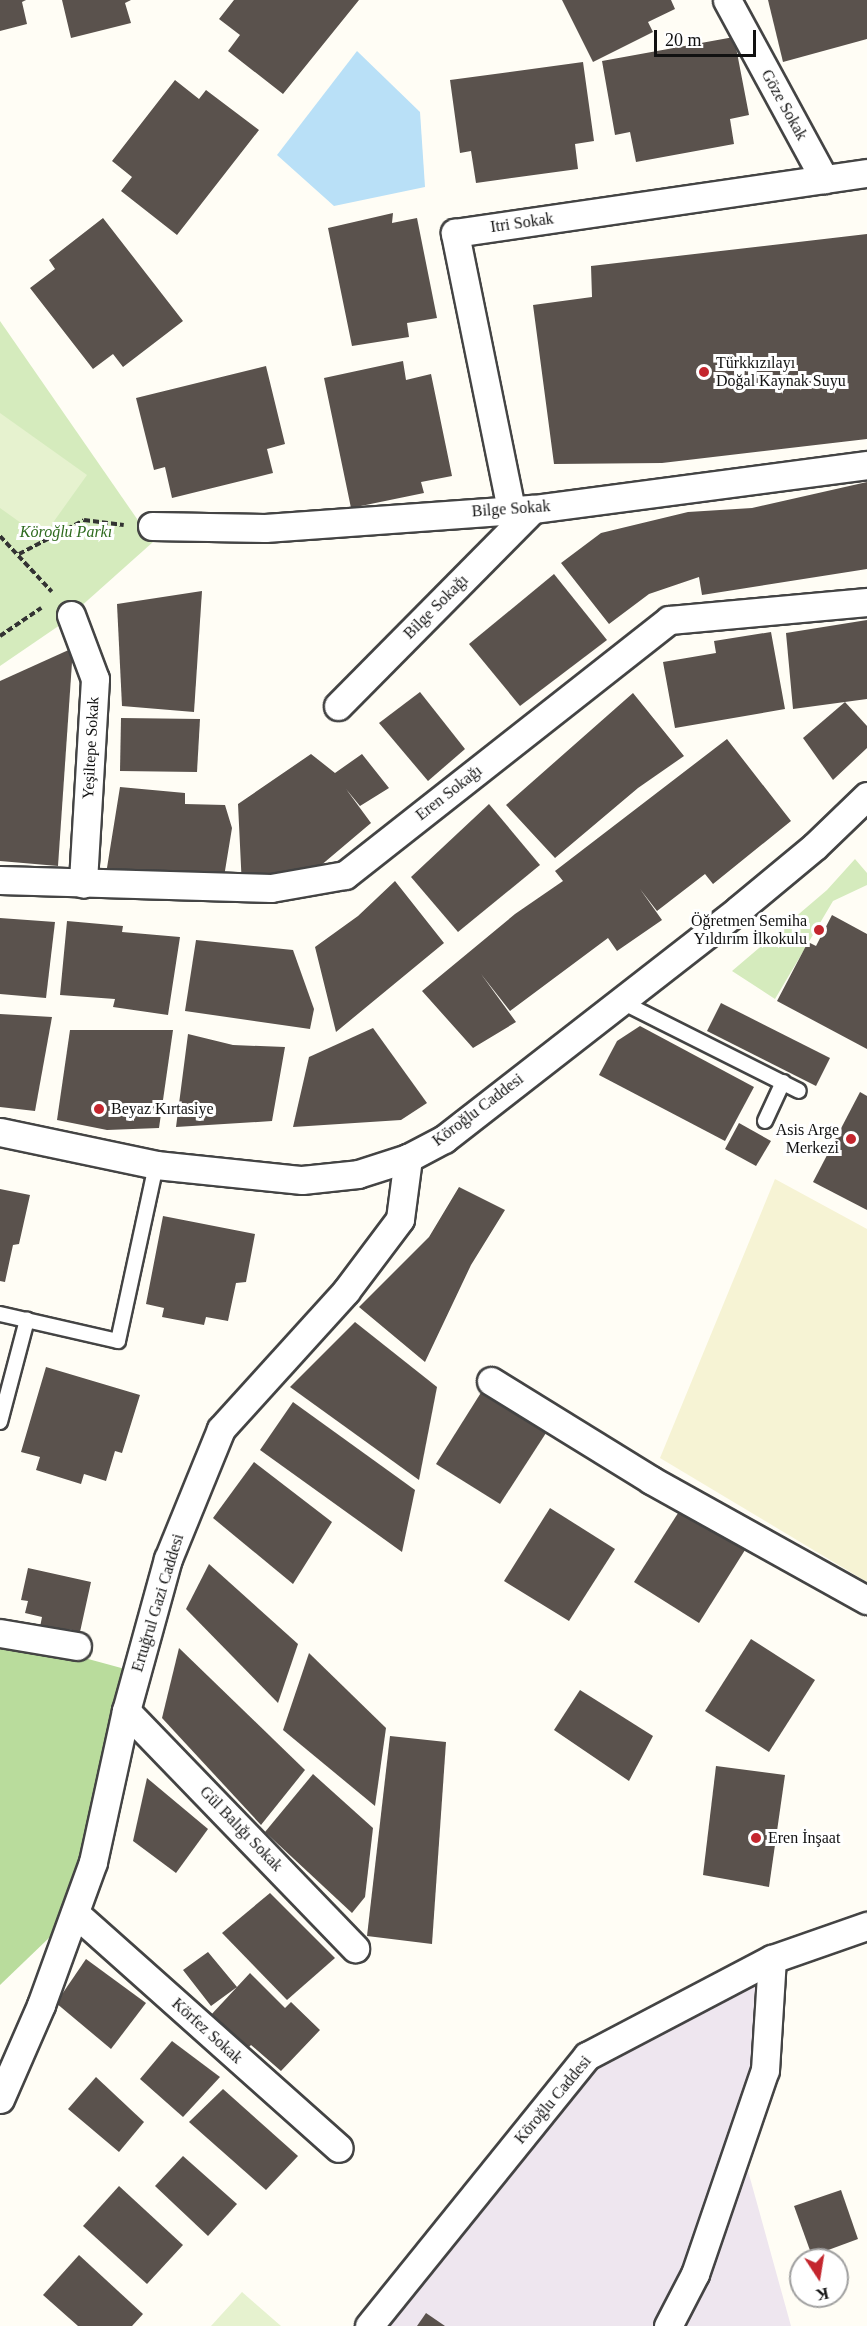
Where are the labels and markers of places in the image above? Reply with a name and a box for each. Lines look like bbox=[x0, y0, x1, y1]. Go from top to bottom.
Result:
place label: Türkkızılayı Doğal Kaynak Suyu bbox=[716, 353, 846, 391]
marker: Türkkızılayı Doğal Kaynak Suyu bbox=[697, 365, 711, 379]
place label: Öğretmen Semiha Yıldırım İlkokulu bbox=[691, 911, 807, 949]
marker: Öğretmen Semiha Yıldırım İlkokulu bbox=[812, 923, 826, 937]
place label: Beyaz Kırtasiye bbox=[111, 1099, 214, 1119]
marker: Beyaz Kırtasiye bbox=[92, 1102, 106, 1116]
place label: Asis Arge Merkezi bbox=[775, 1120, 839, 1158]
marker: Asis Arge Merkezi bbox=[844, 1132, 858, 1146]
place label: Eren İnşaat bbox=[768, 1828, 840, 1848]
marker: Eren İnşaat bbox=[749, 1831, 763, 1845]

